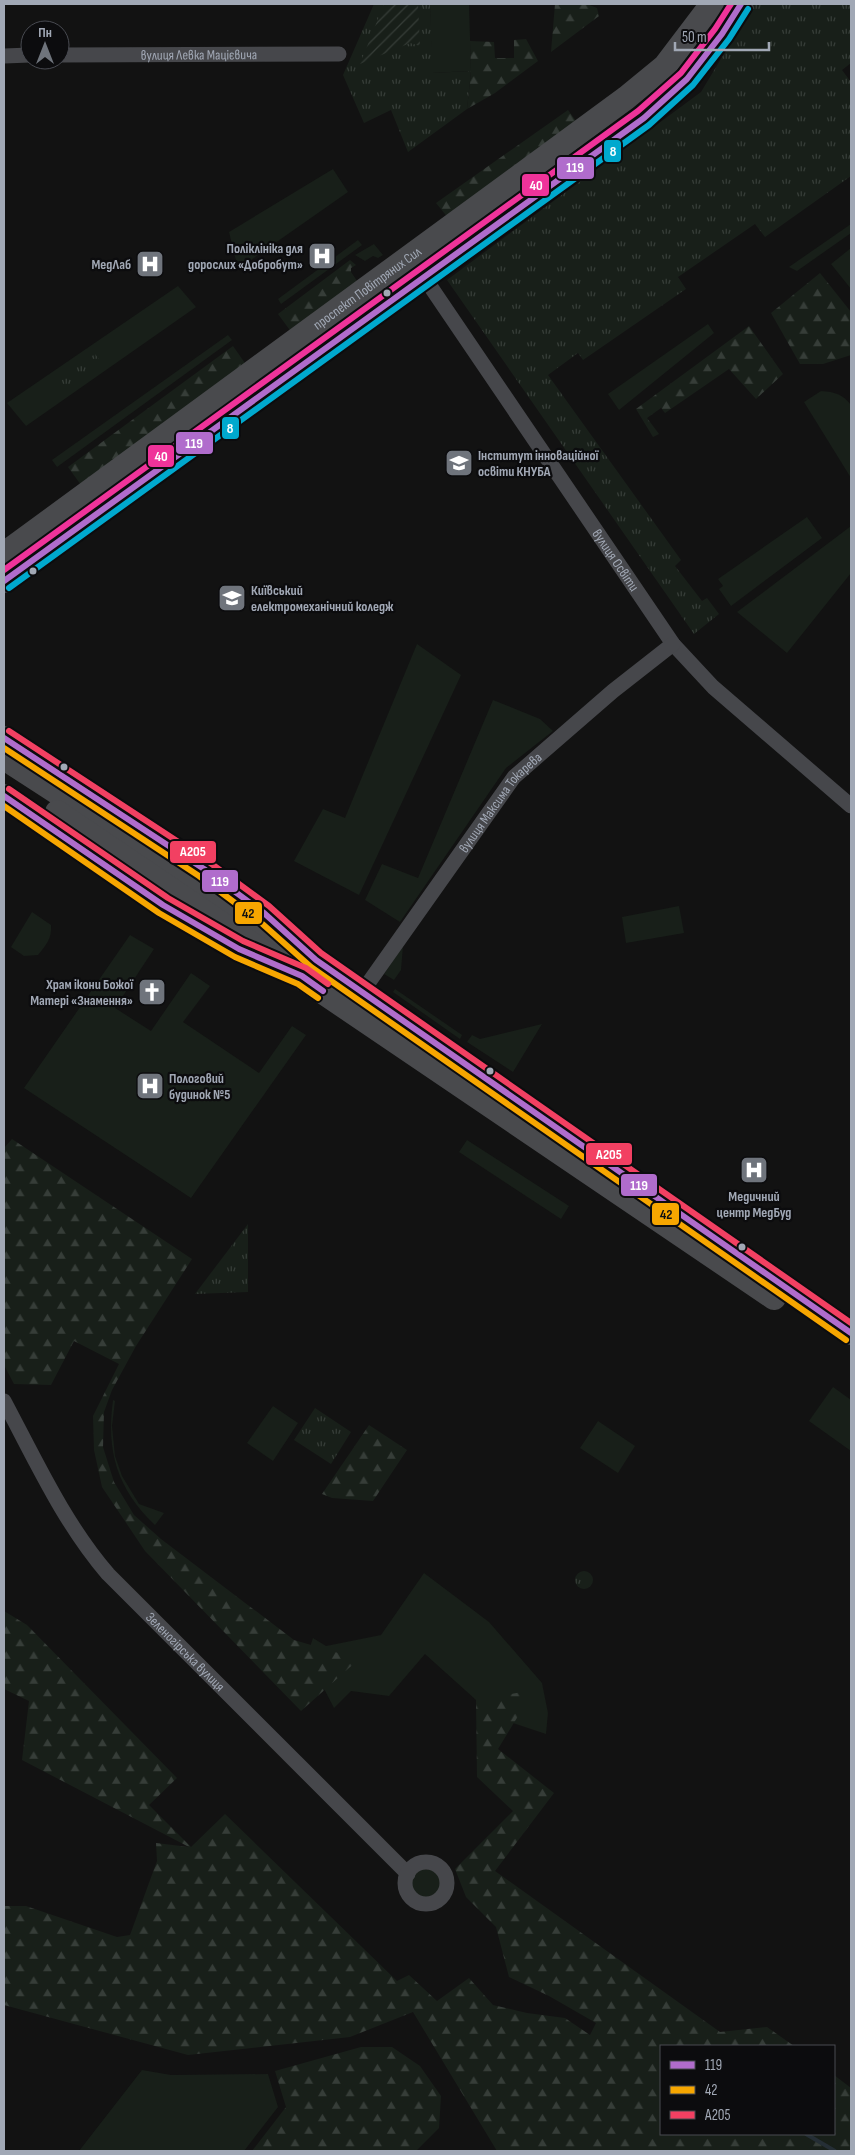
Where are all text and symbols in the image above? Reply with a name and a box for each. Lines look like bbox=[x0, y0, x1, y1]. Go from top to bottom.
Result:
north arrow bbox=[20, 20, 70, 70]
scale bar bbox=[675, 20, 769, 52]
text: Пн bbox=[38, 24, 52, 41]
text: 50 m bbox=[682, 28, 707, 47]
street label: вулиця Левка Мацієвича bbox=[141, 46, 257, 63]
line badge: 8 bbox=[603, 139, 622, 163]
text: 8 bbox=[610, 143, 617, 160]
line badge: 119 bbox=[556, 156, 595, 180]
text: 119 bbox=[566, 159, 584, 176]
line badge: 40 bbox=[521, 173, 550, 197]
text: 40 bbox=[529, 177, 543, 194]
place label: Поліклініка для дорослих «Добробут» bbox=[188, 240, 303, 273]
hospital icon: Поліклініка для дорослих «Добробут» bbox=[307, 241, 337, 271]
street label: проспект Повітряних Сил bbox=[310, 243, 424, 333]
hospital icon: МедЛаб bbox=[135, 249, 165, 279]
place label: МедЛаб bbox=[91, 256, 131, 273]
unlabelled marker bbox=[382, 288, 392, 298]
line badge: 8 bbox=[221, 416, 240, 440]
text: 8 bbox=[227, 420, 234, 437]
line badge: 119 bbox=[175, 431, 214, 455]
text: 119 bbox=[185, 435, 203, 452]
line badge: 40 bbox=[147, 444, 175, 468]
place label: Інститут інноваційної освіти КНУБА bbox=[478, 447, 600, 480]
text: 40 bbox=[154, 448, 168, 465]
school or university icon: Інститут інноваційної освіти КНУБА bbox=[444, 448, 474, 478]
street label: вулиця Освіти bbox=[589, 526, 643, 594]
unlabelled marker bbox=[28, 566, 38, 576]
place label: Київський електромеханічний коледж bbox=[251, 582, 394, 615]
school or university icon: Київський електромеханічний коледж bbox=[217, 583, 247, 613]
street label: вулиця Максима Токарева bbox=[455, 748, 545, 856]
unlabelled marker bbox=[59, 762, 69, 772]
line badge: А205 bbox=[169, 840, 217, 864]
text: А205 bbox=[179, 843, 206, 860]
line badge: 119 bbox=[201, 869, 239, 893]
text: 119 bbox=[211, 873, 229, 890]
line badge: 42 bbox=[234, 901, 263, 925]
text: 42 bbox=[242, 905, 254, 922]
place label: Храм ікони Божої Матері «Знамення» bbox=[30, 976, 134, 1009]
church icon: Храм ікони Божої Матері «Знамення» bbox=[137, 977, 167, 1007]
unlabelled marker bbox=[485, 1066, 495, 1076]
place label: Пологовий будинок №5 bbox=[169, 1070, 230, 1103]
hospital icon: Пологовий будинок №5 bbox=[135, 1071, 165, 1101]
line badge: А205 bbox=[585, 1142, 633, 1166]
text: А205 bbox=[595, 1146, 622, 1163]
hospital icon: Медичний центр МедБуд bbox=[739, 1155, 769, 1185]
line badge: 119 bbox=[620, 1173, 658, 1197]
text: 119 bbox=[630, 1177, 648, 1194]
place label: Медичний центр МедБуд bbox=[717, 1188, 791, 1221]
line badge: 42 bbox=[651, 1202, 680, 1226]
text: 42 bbox=[660, 1206, 672, 1223]
unlabelled marker bbox=[737, 1242, 747, 1252]
street label: Зеленогірська вулиця bbox=[142, 1608, 229, 1695]
legend bbox=[660, 2045, 835, 2135]
text: 119 bbox=[705, 2056, 722, 2075]
text: 42 bbox=[705, 2081, 718, 2100]
text: А205 bbox=[704, 2106, 731, 2125]

